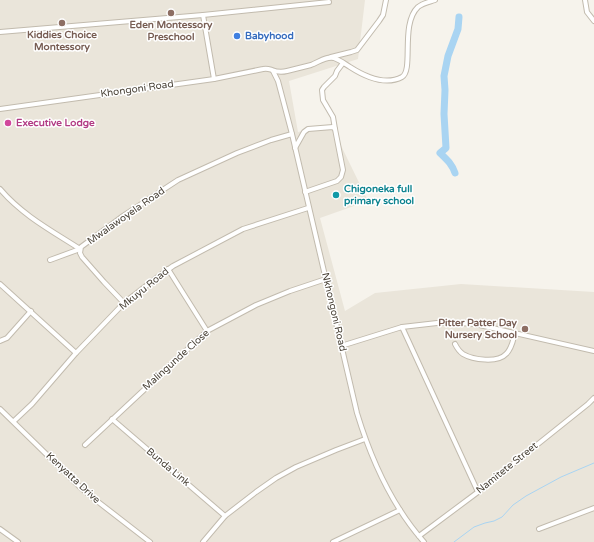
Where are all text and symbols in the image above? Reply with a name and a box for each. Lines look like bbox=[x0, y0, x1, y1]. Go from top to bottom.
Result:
marker: Eden Montessory Preschool bbox=[166, 8, 176, 18]
marker: Kiddies Choice Montessory bbox=[57, 18, 67, 28]
place label: Eden Montessory Preschool bbox=[130, 19, 213, 43]
place label: Kiddies Choice Montessory bbox=[27, 29, 97, 53]
place label: Babyhood bbox=[245, 30, 294, 42]
marker: Babyhood bbox=[232, 31, 242, 41]
street label: Khongoni Road bbox=[100, 78, 174, 100]
place label: Executive Lodge bbox=[16, 117, 95, 129]
marker: Executive Lodge bbox=[3, 118, 13, 128]
place label: Chigoneka full primary school bbox=[344, 183, 414, 207]
street label: Mwalawoyela Road bbox=[85, 185, 167, 247]
marker: Chigoneka full primary school bbox=[331, 190, 341, 200]
street label: Mkuyu Road bbox=[117, 265, 171, 313]
street label: Nkhongoni Road bbox=[319, 272, 349, 352]
place label: Pitter Patter Day Nursery School bbox=[438, 317, 518, 341]
marker: Pitter Patter Day Nursery School bbox=[520, 324, 530, 334]
street label: Malingunde Close bbox=[140, 327, 212, 393]
street label: Namitete Street bbox=[474, 440, 540, 496]
street label: Bunda Link bbox=[144, 445, 193, 489]
street label: Kenyatta Drive bbox=[43, 450, 103, 506]

